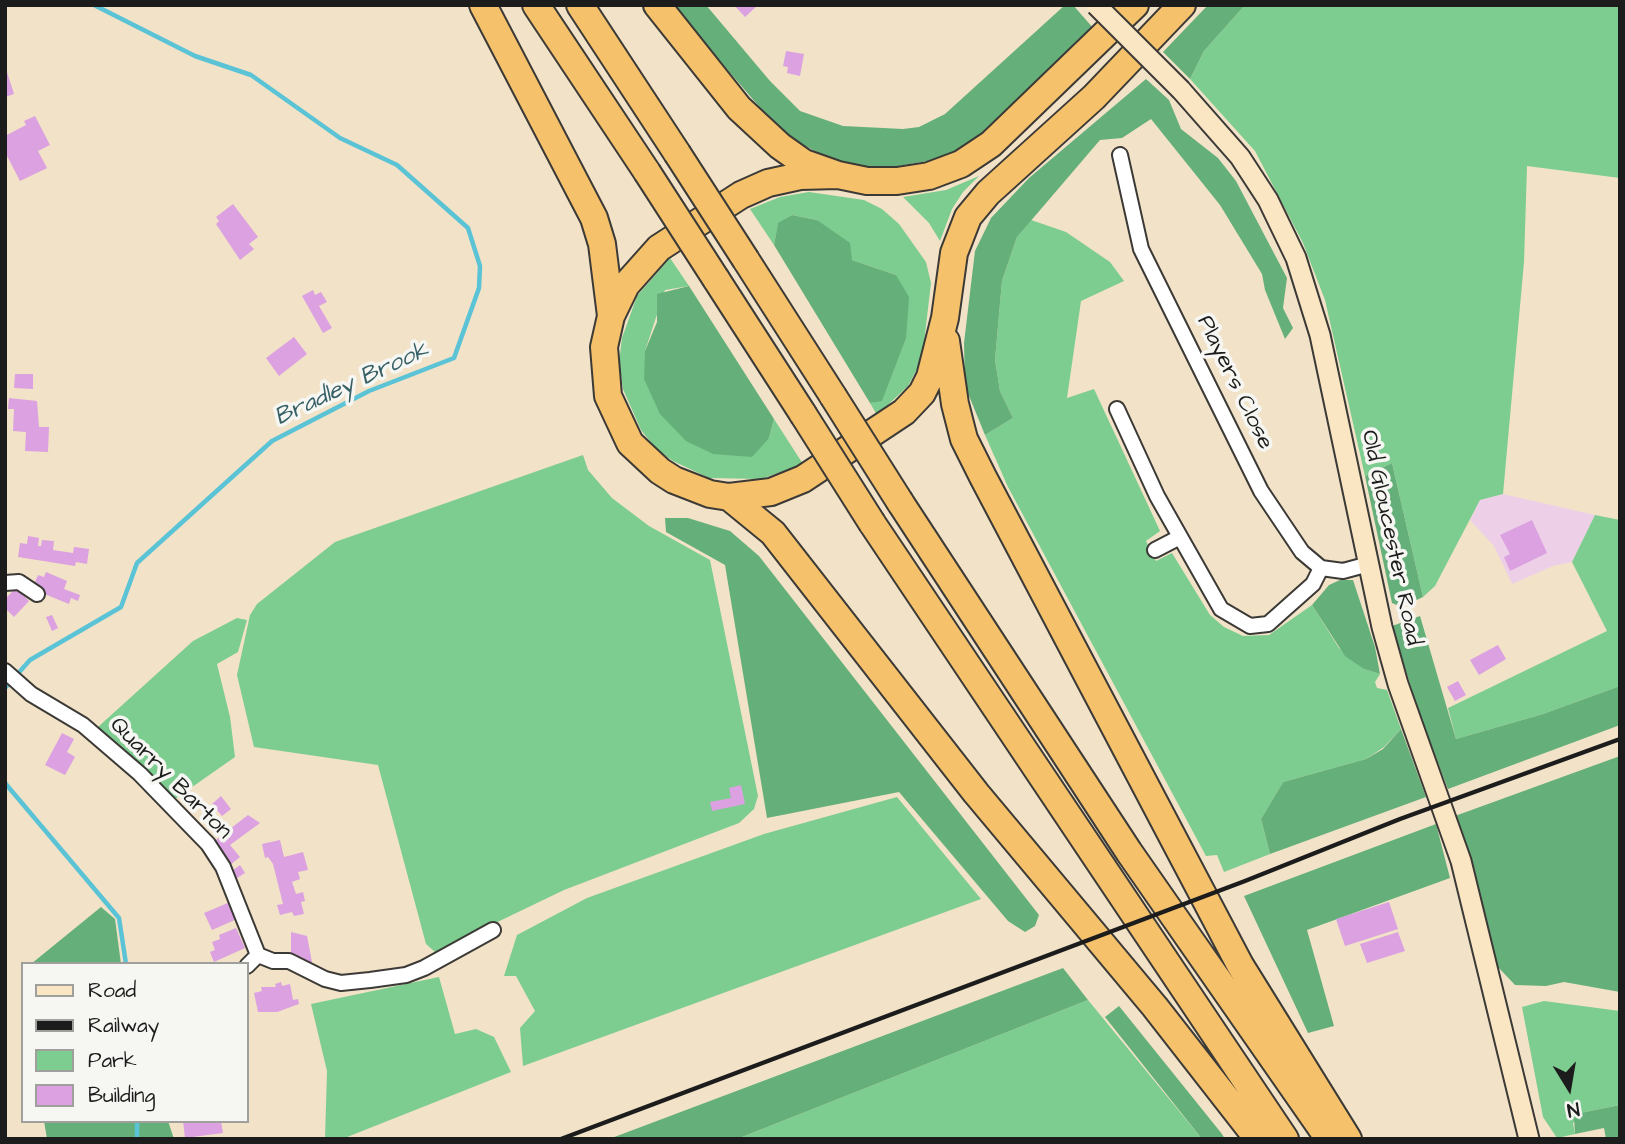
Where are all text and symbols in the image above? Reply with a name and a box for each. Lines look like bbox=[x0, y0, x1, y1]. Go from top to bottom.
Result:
street label: Players Close bbox=[1190, 312, 1278, 454]
water label: Bradley Brook bbox=[271, 337, 433, 433]
street label: Old Gloucester Road bbox=[1354, 428, 1426, 648]
street label: Quarry Barton bbox=[103, 712, 237, 846]
legend bbox=[21, 962, 248, 1123]
text: Road bbox=[88, 976, 136, 1005]
text: Railway bbox=[88, 1011, 159, 1040]
text: Park bbox=[88, 1046, 137, 1075]
north arrow bbox=[1534, 1053, 1604, 1123]
text: Building bbox=[88, 1081, 155, 1110]
text: N bbox=[1565, 1095, 1582, 1123]

